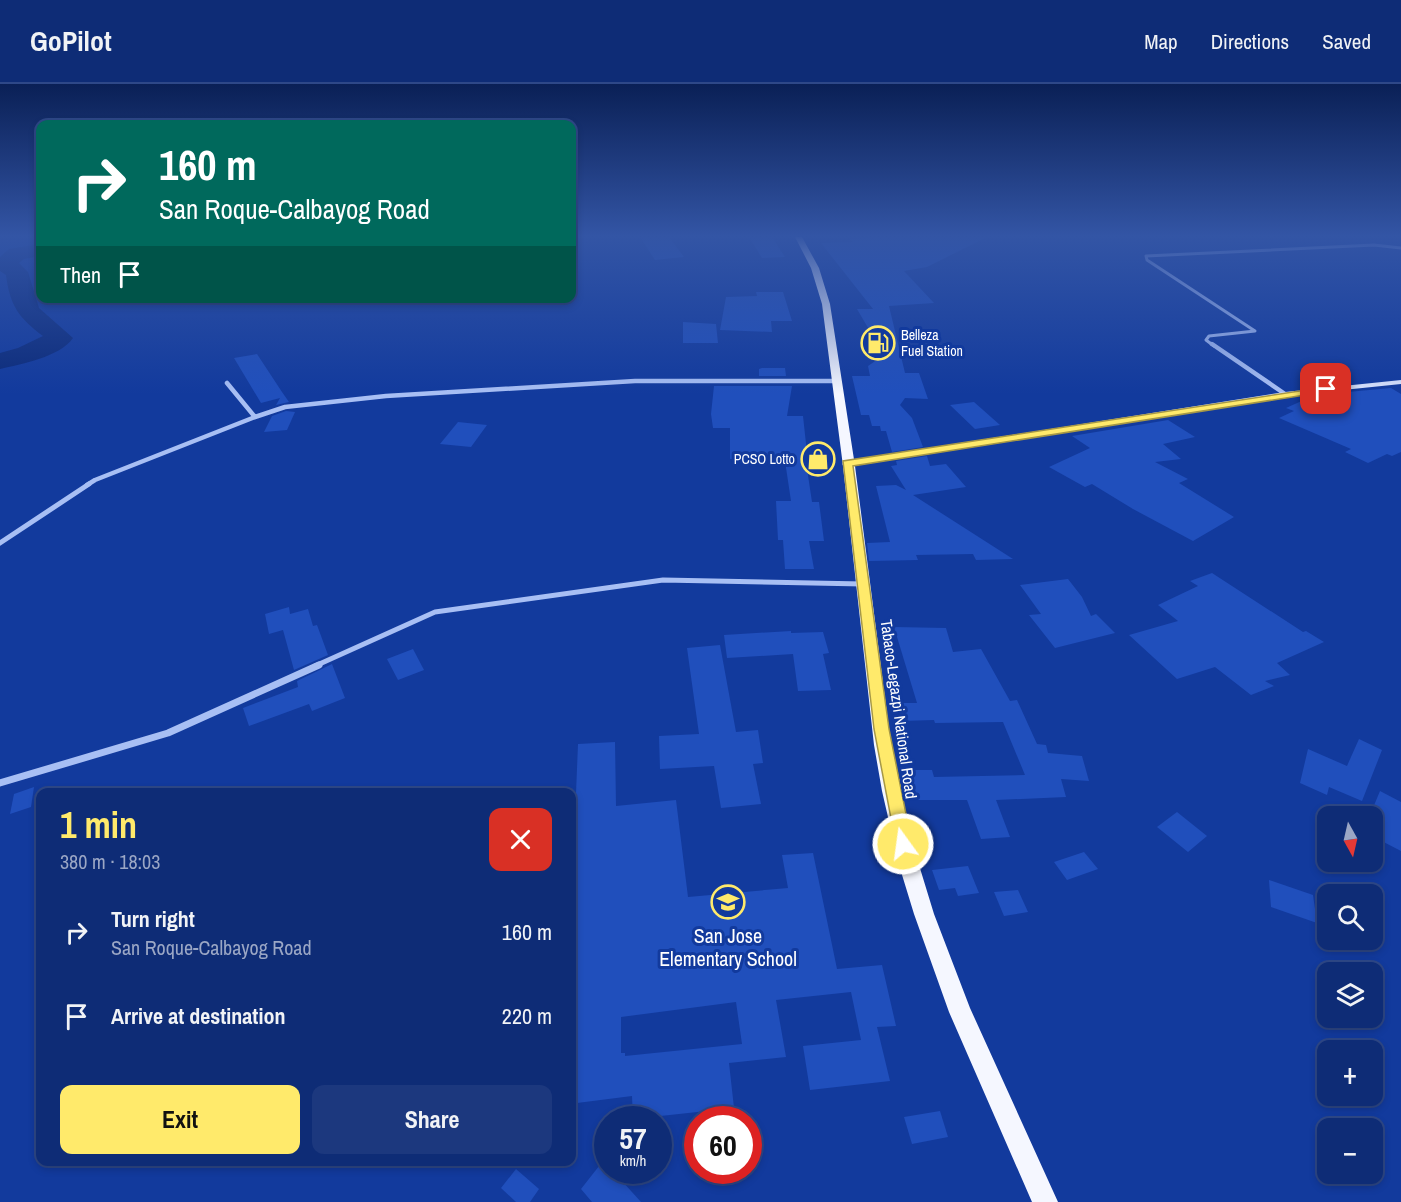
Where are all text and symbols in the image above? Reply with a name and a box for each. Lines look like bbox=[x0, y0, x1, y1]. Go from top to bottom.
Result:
text: GoPilot bbox=[30, 22, 112, 60]
text: Map bbox=[1144, 27, 1178, 56]
text: Directions bbox=[1211, 27, 1289, 56]
text: Saved bbox=[1322, 27, 1371, 56]
text: 160 m bbox=[159, 137, 257, 193]
icon: right bbox=[60, 144, 138, 222]
text: San Roque-Calbayog Road bbox=[159, 191, 430, 227]
icon: arrive bbox=[113, 258, 146, 291]
text: Then bbox=[60, 260, 101, 290]
fuel station icon: Belleza Fuel Station bbox=[860, 325, 896, 361]
place label: Belleza Fuel Station bbox=[901, 326, 963, 360]
pin bbox=[1300, 363, 1351, 414]
icon: arrive bbox=[1309, 372, 1342, 405]
shop icon: PCSO Lotto bbox=[800, 441, 836, 477]
place label: PCSO Lotto bbox=[734, 450, 795, 468]
street label: Tabaco-Legazpi National Road bbox=[876, 618, 922, 800]
text: 1 min bbox=[60, 801, 137, 849]
north arrow bbox=[1317, 806, 1383, 872]
map controls bbox=[1317, 806, 1383, 1184]
button: close bbox=[489, 808, 552, 871]
position arrow bbox=[871, 812, 935, 876]
text: 380 m · 18:03 bbox=[60, 848, 160, 875]
school or university icon: San Jose Elementary School bbox=[710, 884, 746, 920]
button: search bbox=[1317, 884, 1383, 950]
text: Turn right bbox=[111, 904, 195, 934]
icon: right bbox=[60, 916, 93, 949]
text: 160 m bbox=[502, 917, 552, 947]
place label: San Jose Elementary School bbox=[659, 922, 797, 972]
text: San Roque-Calbayog Road bbox=[111, 934, 312, 961]
button: layers bbox=[1317, 962, 1383, 1028]
icon: arrive bbox=[60, 1000, 93, 1033]
text: Arrive at destination bbox=[111, 1001, 285, 1031]
text: 220 m bbox=[502, 1001, 552, 1031]
button: + bbox=[1317, 1040, 1383, 1106]
button: Exit bbox=[60, 1085, 300, 1154]
button: Share bbox=[312, 1085, 552, 1154]
speed limit sign: 60 bbox=[684, 1106, 762, 1184]
text: 57 bbox=[619, 1118, 647, 1158]
button: − bbox=[1317, 1118, 1383, 1184]
text: km/h bbox=[620, 1150, 646, 1171]

